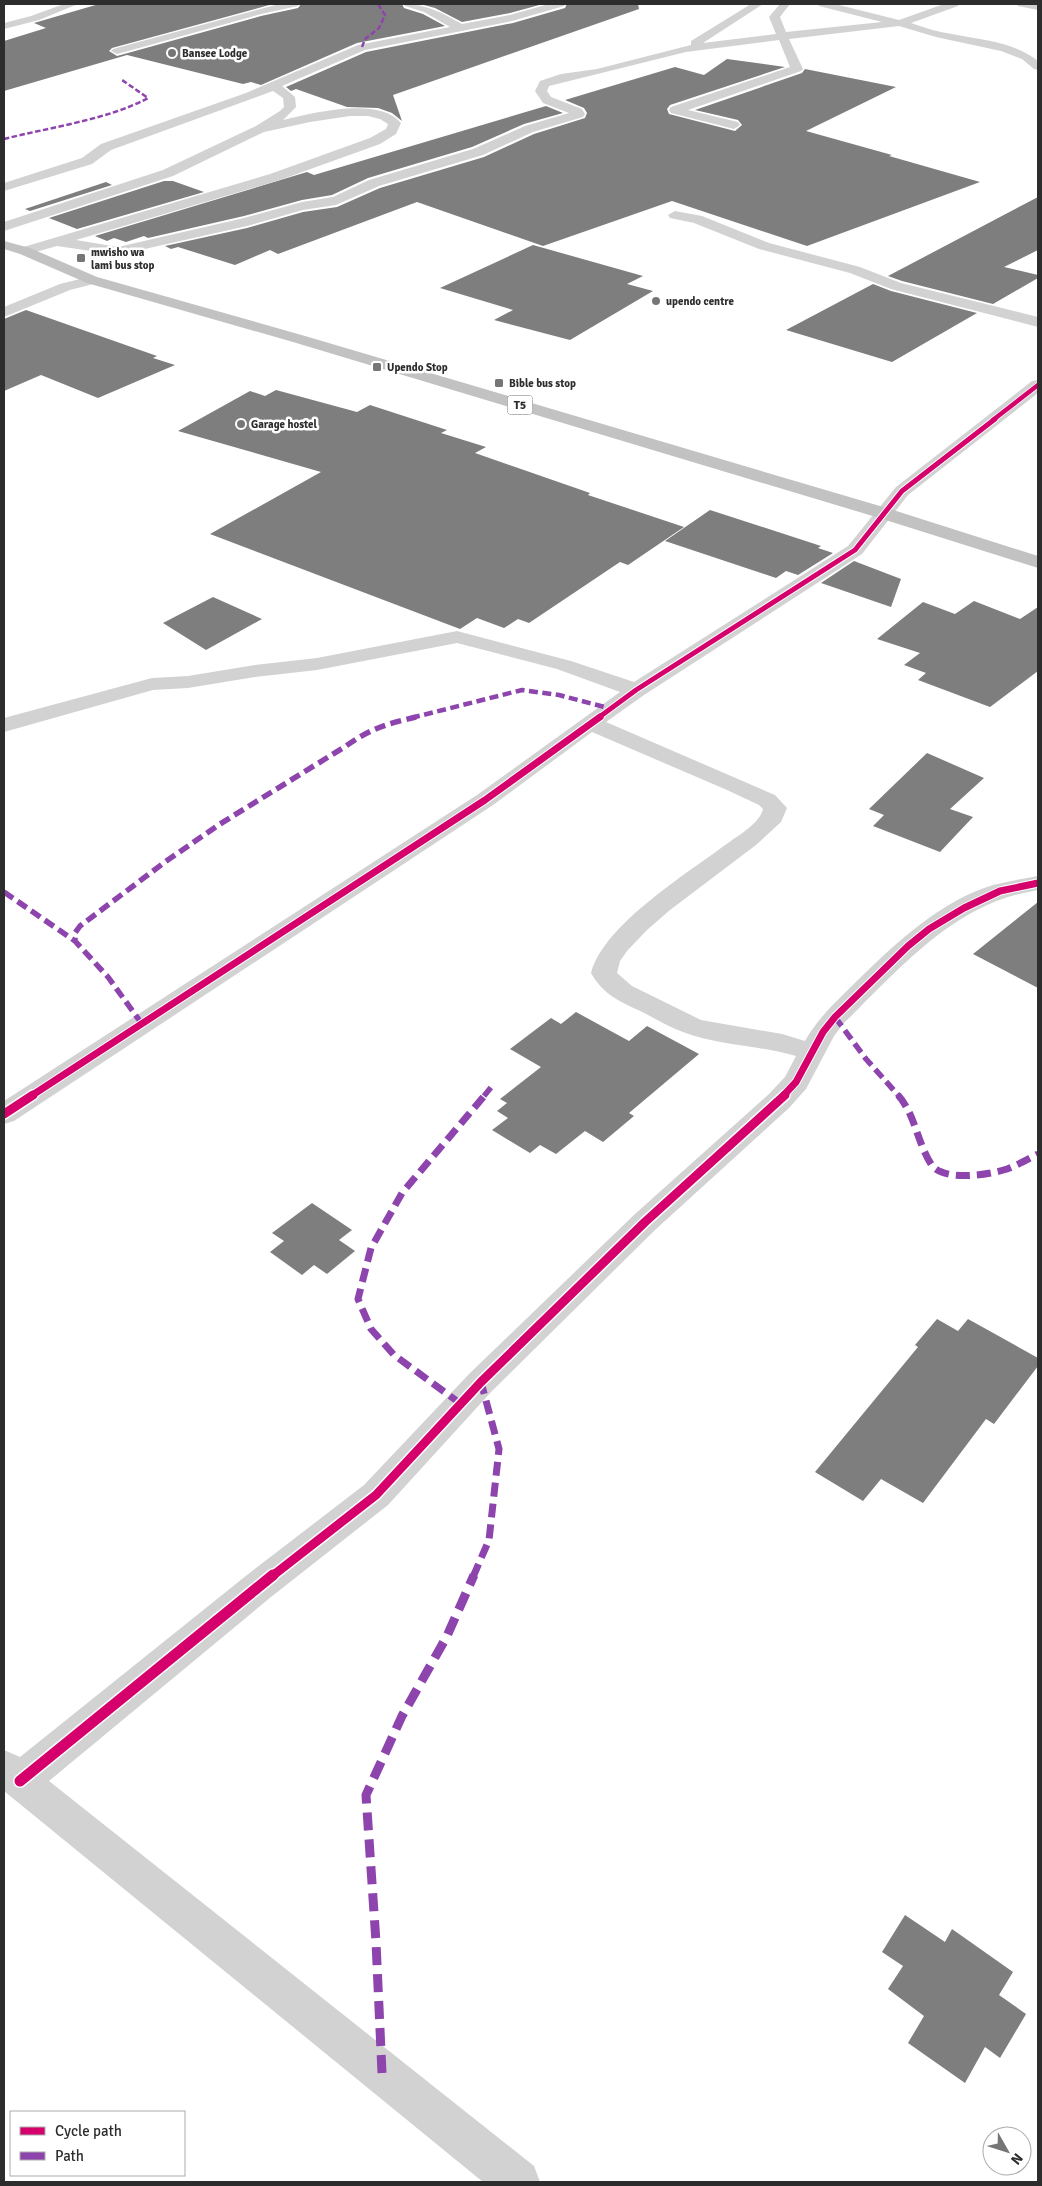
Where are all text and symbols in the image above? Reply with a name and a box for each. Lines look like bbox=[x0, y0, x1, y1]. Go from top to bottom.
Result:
marker: Bansee Lodge bbox=[166, 47, 178, 59]
place label: Bansee Lodge bbox=[182, 47, 248, 60]
place label: mwisho wa lami bus stop bbox=[91, 246, 155, 272]
marker: mwisho wa lami bus stop bbox=[75, 252, 87, 264]
marker: upendo centre bbox=[650, 295, 662, 307]
place label: upendo centre bbox=[666, 295, 734, 308]
marker: Upendo Stop bbox=[371, 361, 383, 373]
place label: Upendo Stop bbox=[387, 361, 448, 374]
marker: Bible bus stop bbox=[493, 377, 505, 389]
place label: Bible bus stop bbox=[509, 377, 576, 390]
road number: T5 bbox=[508, 396, 532, 414]
marker: Garage hostel bbox=[235, 418, 247, 430]
place label: Garage hostel bbox=[251, 418, 318, 431]
legend bbox=[10, 2111, 185, 2176]
text: Cycle path bbox=[55, 2122, 122, 2140]
north arrow bbox=[982, 2126, 1032, 2176]
text: Path bbox=[55, 2147, 84, 2165]
text: N bbox=[1007, 2150, 1026, 2168]

